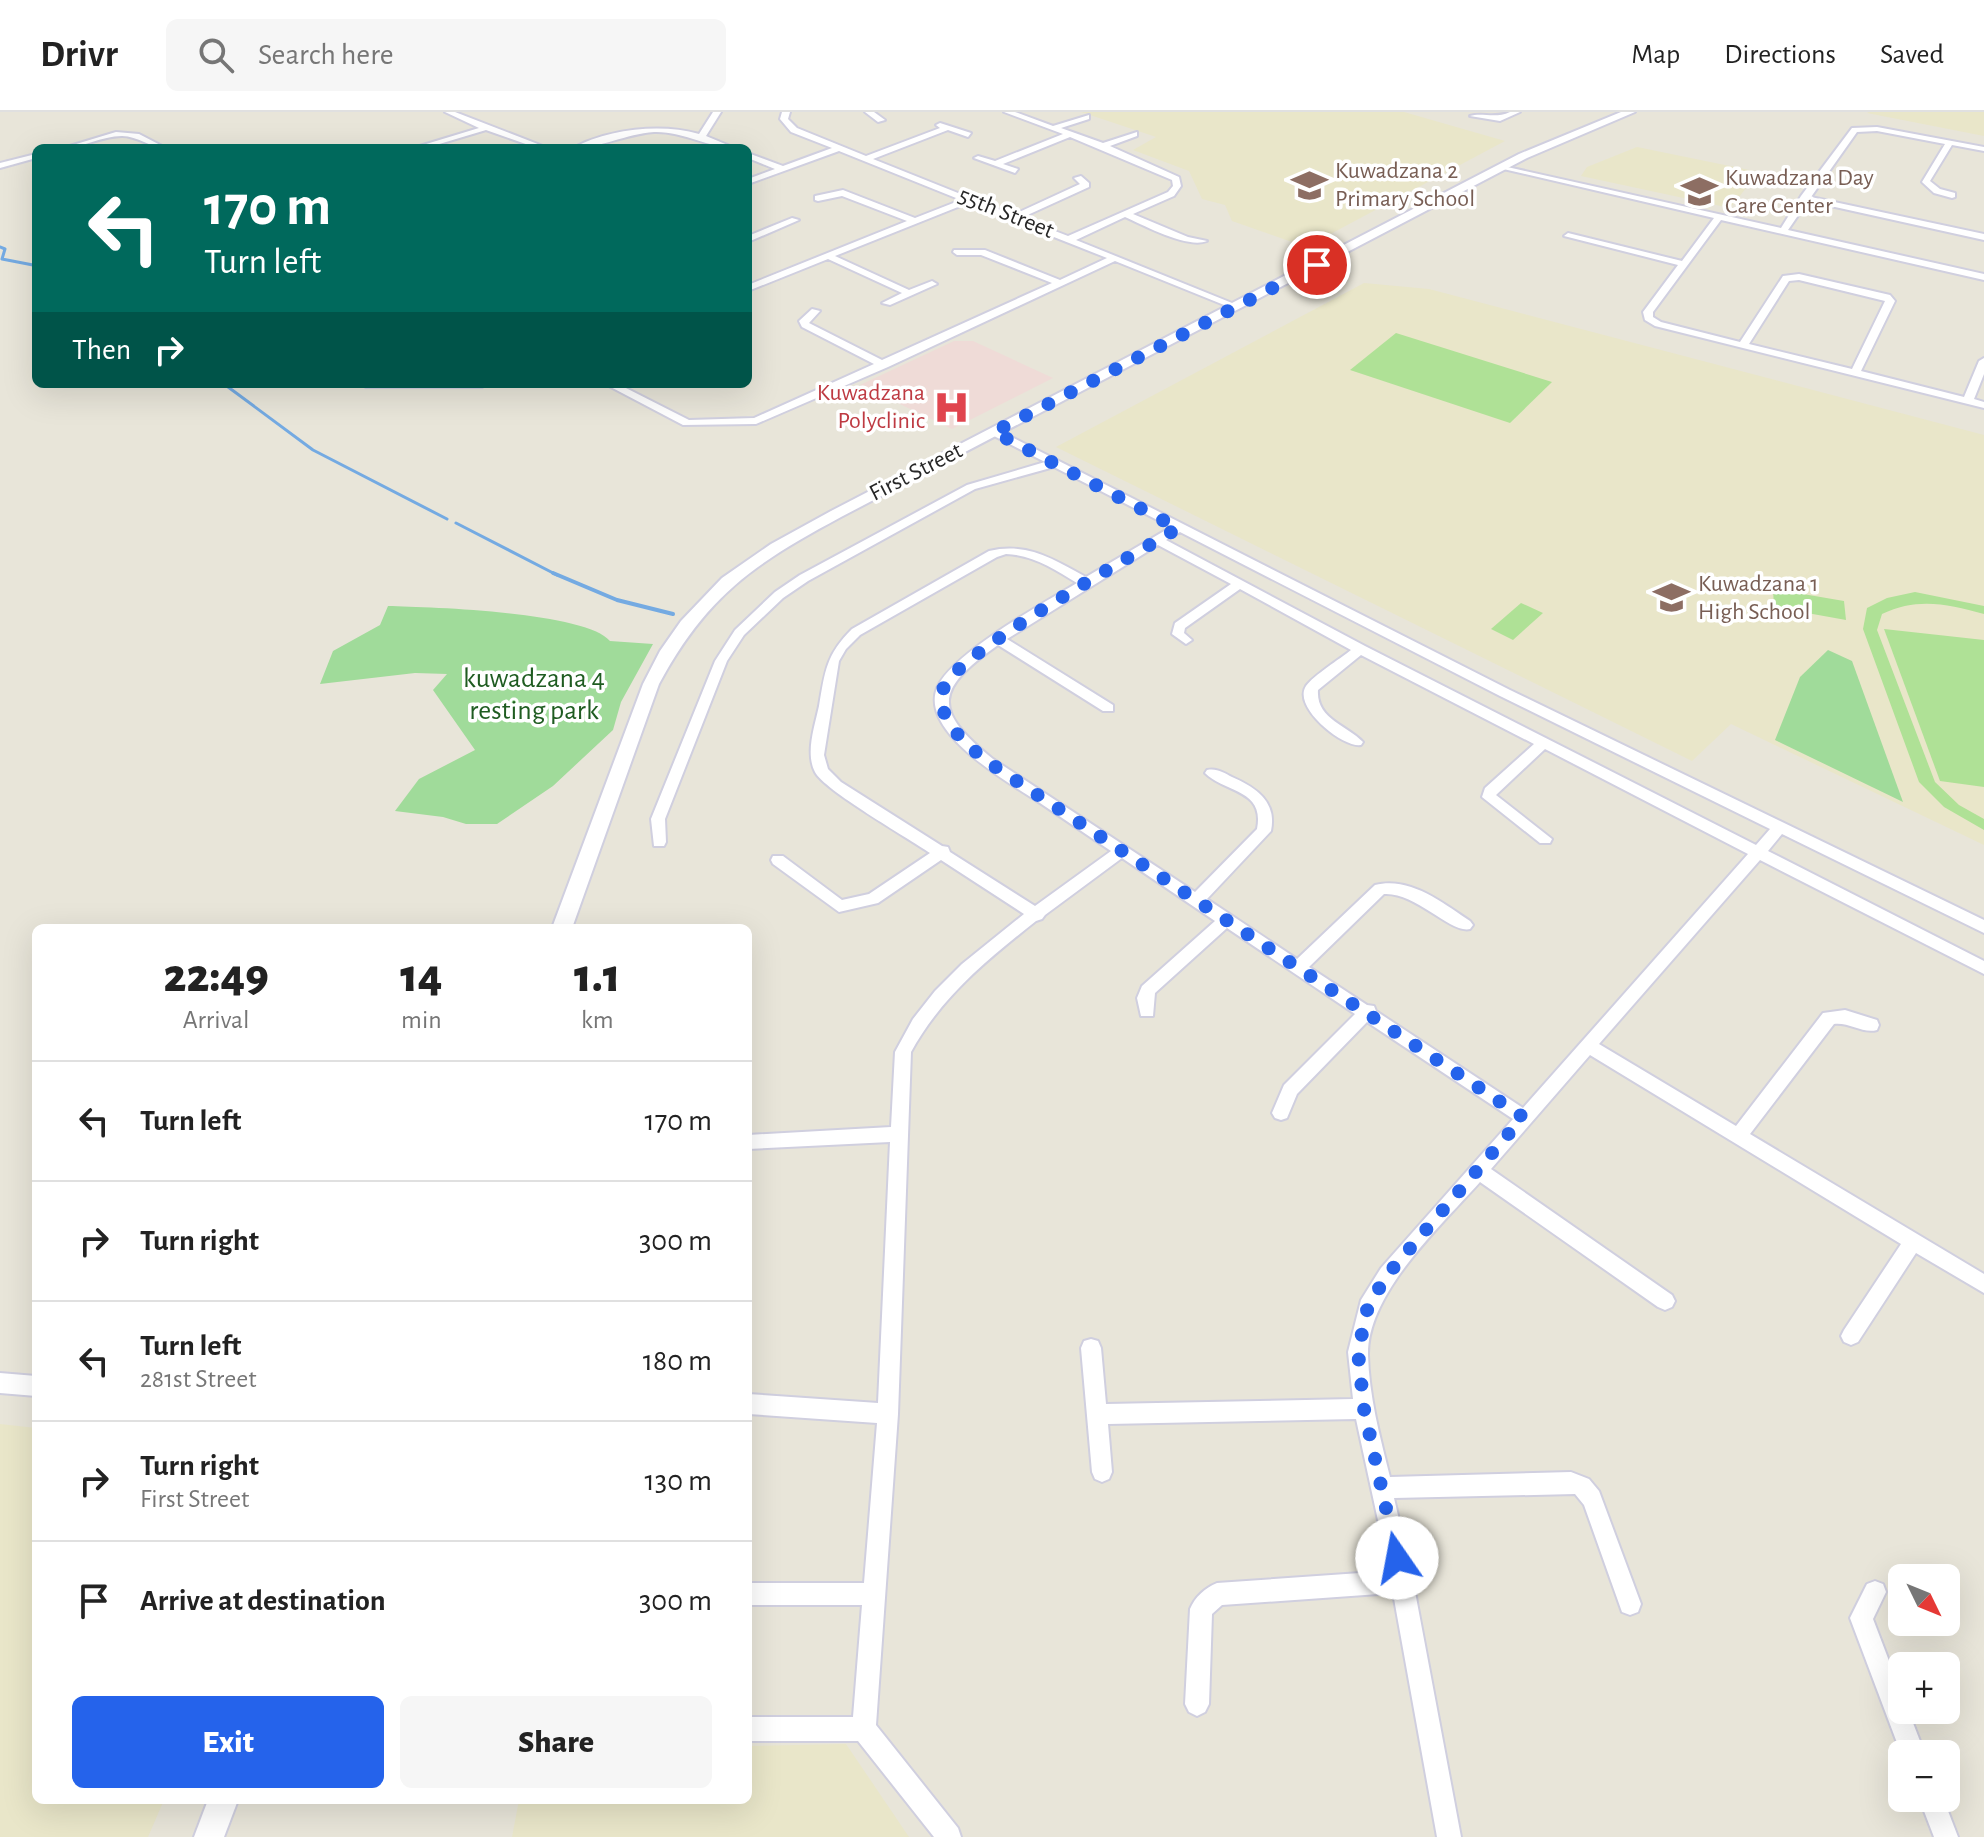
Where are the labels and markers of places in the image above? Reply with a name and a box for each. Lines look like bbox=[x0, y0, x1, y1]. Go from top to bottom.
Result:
place label: Kuwadzana 2 Primary School bbox=[1335, 159, 1475, 211]
school or university icon: Kuwadzana 2 Primary School bbox=[1290, 166, 1328, 204]
place label: Kuwadzana Day Care Center bbox=[1725, 166, 1874, 218]
school or university icon: Kuwadzana Day Care Center bbox=[1680, 173, 1718, 211]
pin bbox=[1283, 231, 1351, 299]
place label: Kuwadzana Polyclinic bbox=[817, 381, 925, 433]
hospital icon: Kuwadzana Polyclinic bbox=[932, 388, 970, 426]
place label: Kuwadzana 1 High School bbox=[1698, 572, 1818, 624]
school or university icon: Kuwadzana 1 High School bbox=[1653, 579, 1691, 617]

